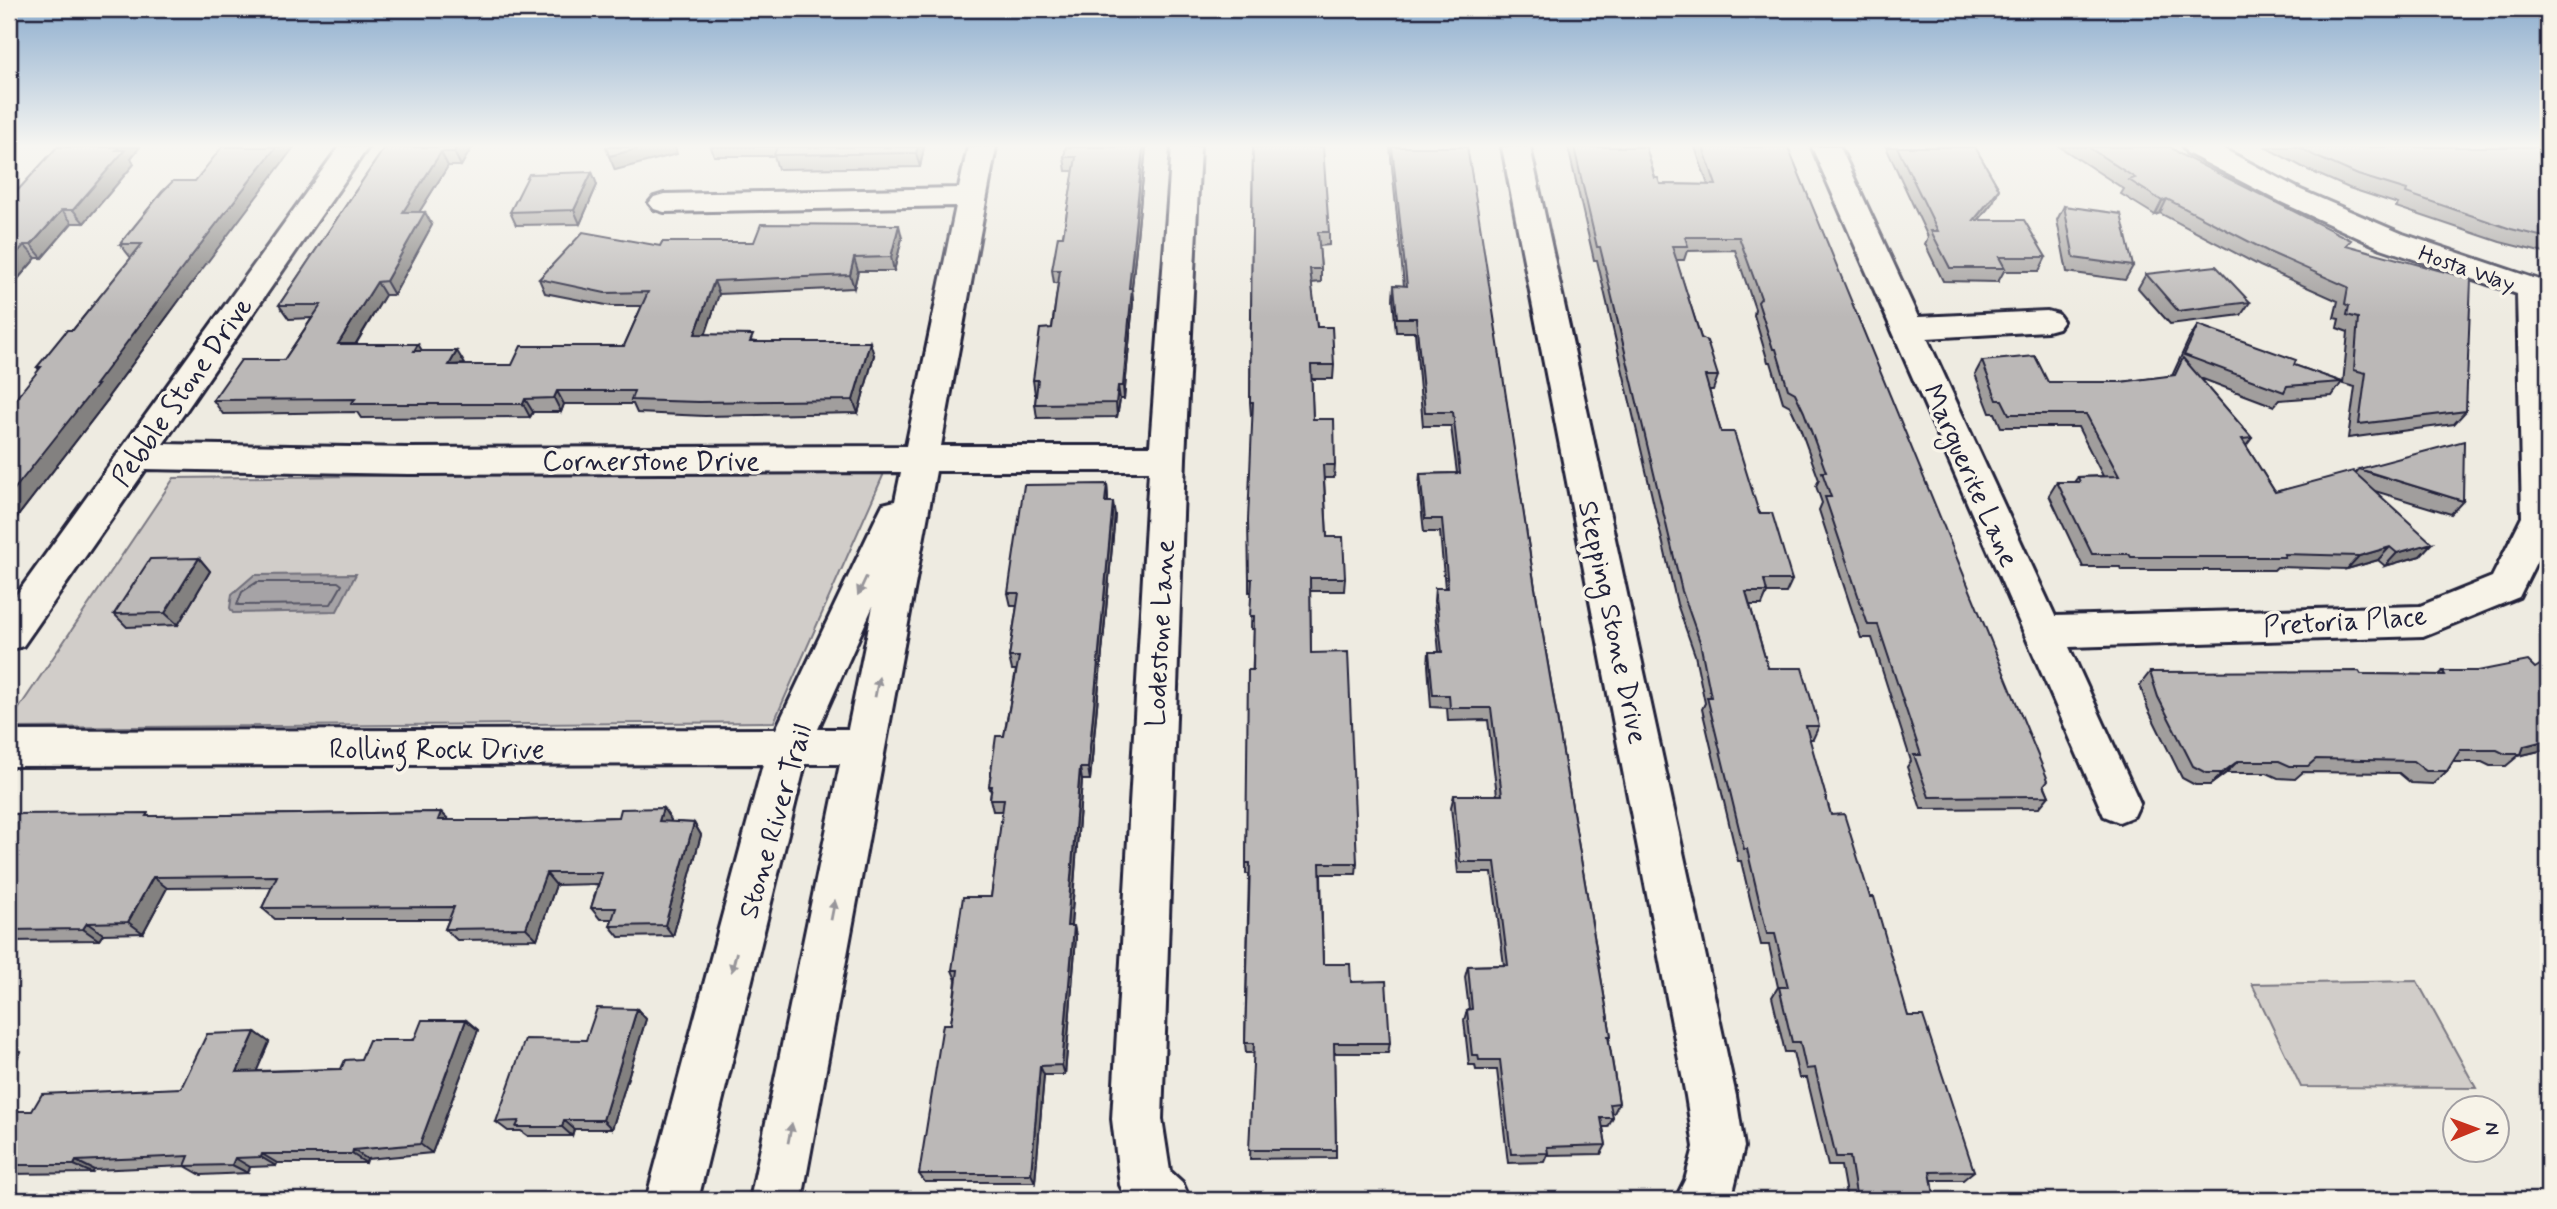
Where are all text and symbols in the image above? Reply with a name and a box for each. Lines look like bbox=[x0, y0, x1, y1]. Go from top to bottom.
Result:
street label: Hosta Way bbox=[2414, 239, 2519, 300]
street label: Pebble Stone Drive bbox=[104, 290, 262, 495]
street label: Marguerite Lane bbox=[1911, 379, 2027, 574]
street label: Cornerstone Drive bbox=[542, 444, 760, 481]
street label: Stepping Stone Drive bbox=[1566, 498, 1655, 748]
street label: Lodestone Lane bbox=[1138, 538, 1185, 728]
one-way arrow bbox=[857, 576, 868, 597]
street label: Pretoria Place bbox=[2262, 598, 2428, 647]
one-way arrow bbox=[871, 676, 882, 698]
street label: Stone River Trail bbox=[731, 720, 822, 923]
street label: Rolling Rock Drive bbox=[329, 732, 545, 772]
one-way arrow bbox=[828, 899, 839, 921]
one-way arrow bbox=[728, 952, 739, 974]
north arrow bbox=[2442, 1094, 2512, 1164]
one-way arrow bbox=[784, 1122, 795, 1144]
text: N bbox=[2479, 1122, 2504, 1135]

